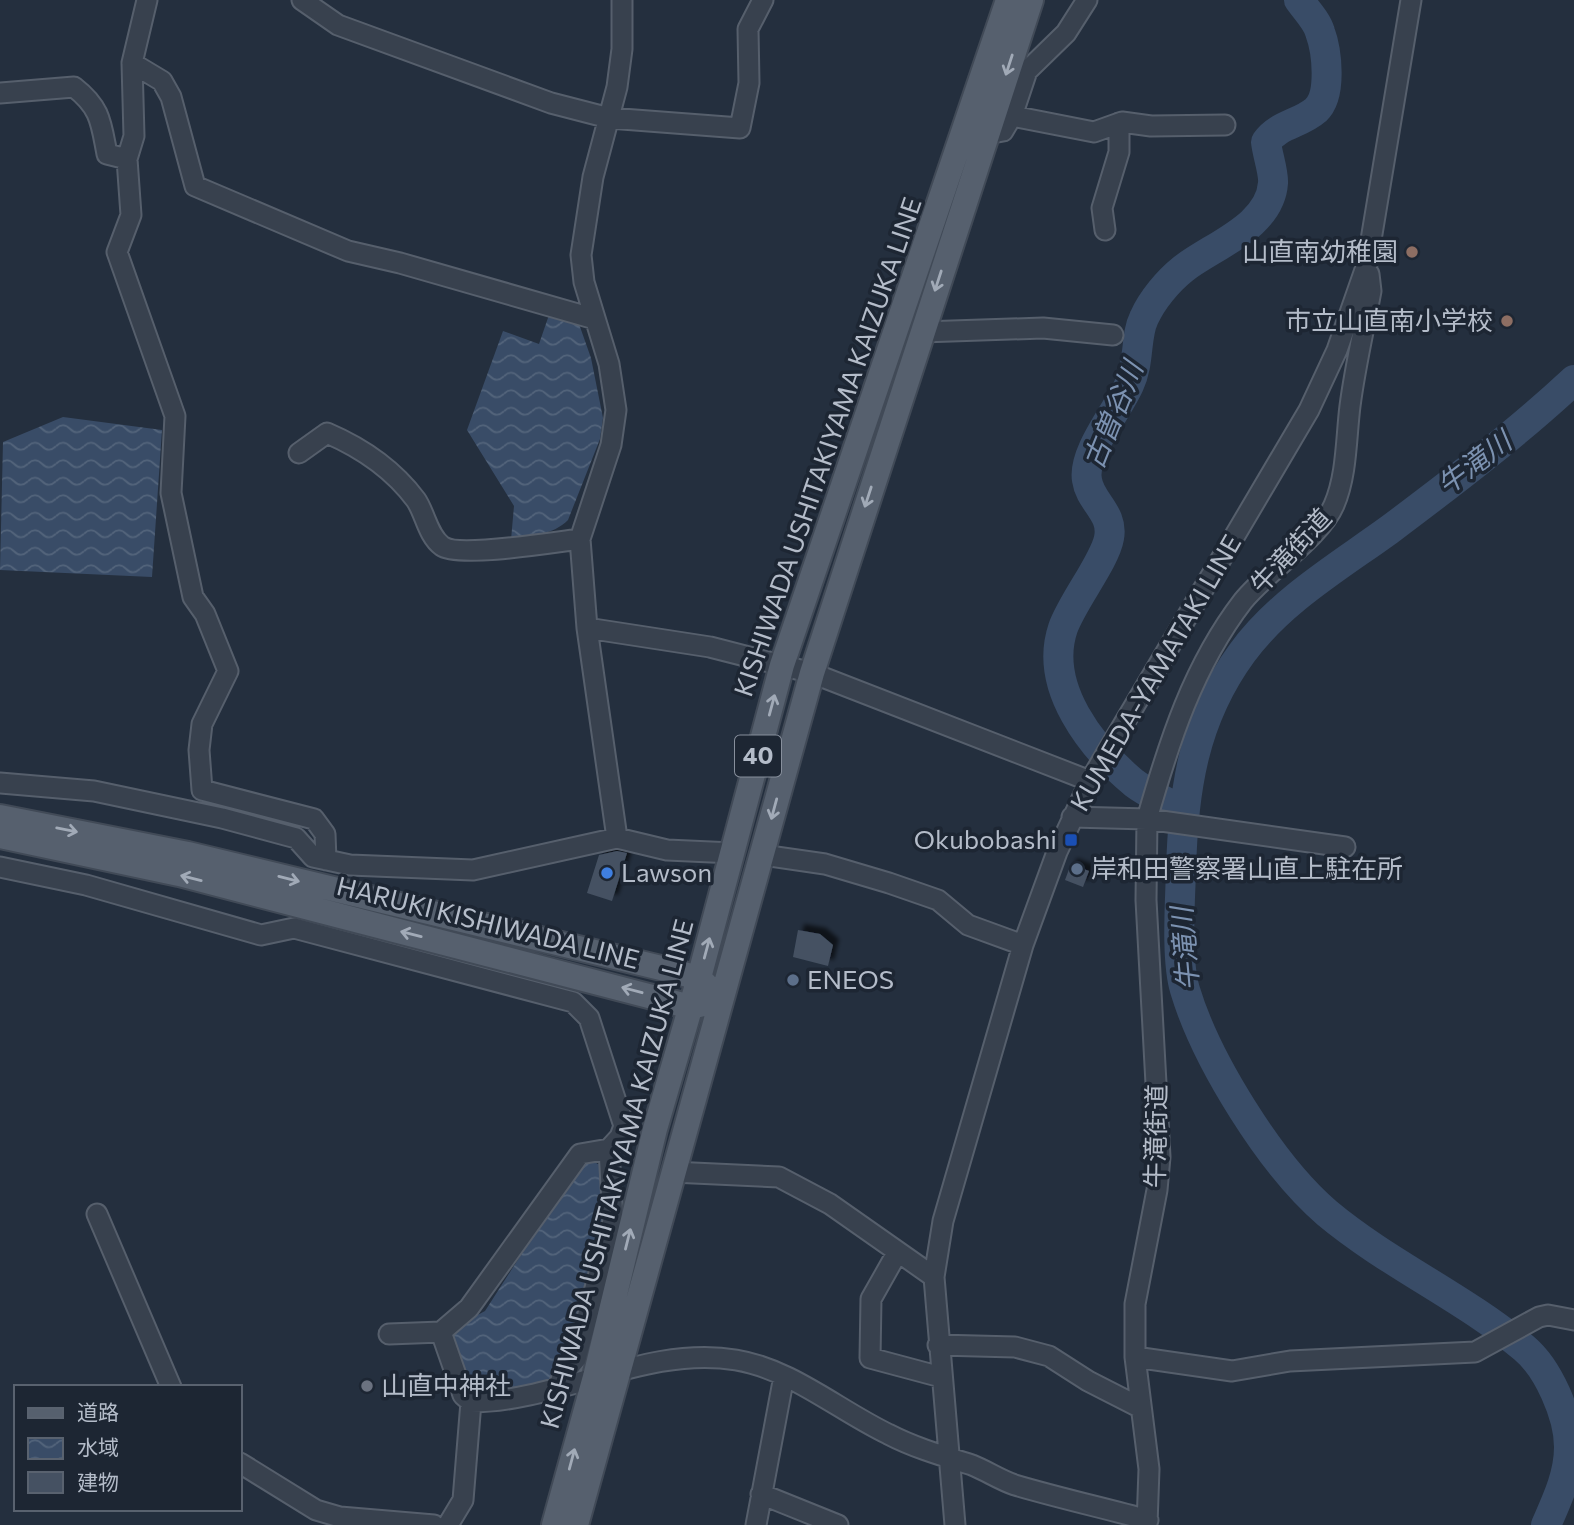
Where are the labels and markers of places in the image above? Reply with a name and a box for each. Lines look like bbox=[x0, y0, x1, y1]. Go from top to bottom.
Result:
place label: 山直南幼稚園 bbox=[1242, 235, 1398, 266]
marker: 山直南幼稚園 bbox=[1404, 244, 1420, 260]
place label: 市立山直南小学校 bbox=[1285, 304, 1493, 335]
marker: 市立山直南小学校 bbox=[1499, 313, 1515, 329]
place label: Okubobashi bbox=[914, 823, 1057, 854]
marker: Okubobashi bbox=[1063, 832, 1079, 848]
place label: 岸和田警察署山直上駐在所 bbox=[1091, 852, 1403, 883]
place label: Lawson bbox=[621, 856, 712, 887]
marker: 岸和田警察署山直上駐在所 bbox=[1069, 861, 1085, 877]
marker: Lawson bbox=[599, 865, 615, 881]
place label: ENEOS bbox=[807, 963, 894, 994]
marker: ENEOS bbox=[785, 972, 801, 988]
place label: 山直中神社 bbox=[381, 1369, 511, 1400]
marker: 山直中神社 bbox=[359, 1378, 375, 1394]

